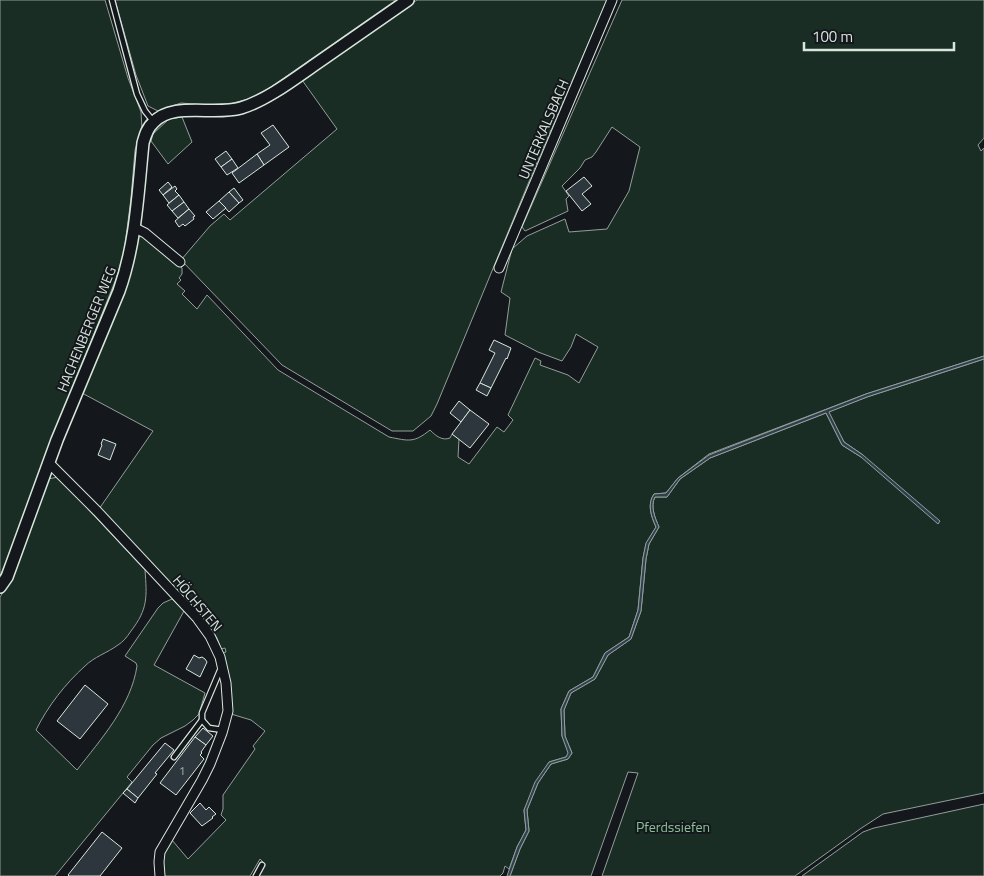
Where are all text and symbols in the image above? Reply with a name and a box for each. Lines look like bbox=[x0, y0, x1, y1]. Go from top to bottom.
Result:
scale bar bbox=[804, 20, 954, 52]
text: 100 m bbox=[812, 25, 853, 48]
street label: UNTERKALSBACH bbox=[513, 76, 573, 182]
street label: HACHENBERGER WEG bbox=[51, 263, 121, 395]
street label: HÖCHSTEN bbox=[168, 570, 228, 636]
house number: 1 bbox=[179, 763, 185, 779]
park label: Pferdssiefen bbox=[636, 816, 710, 837]

